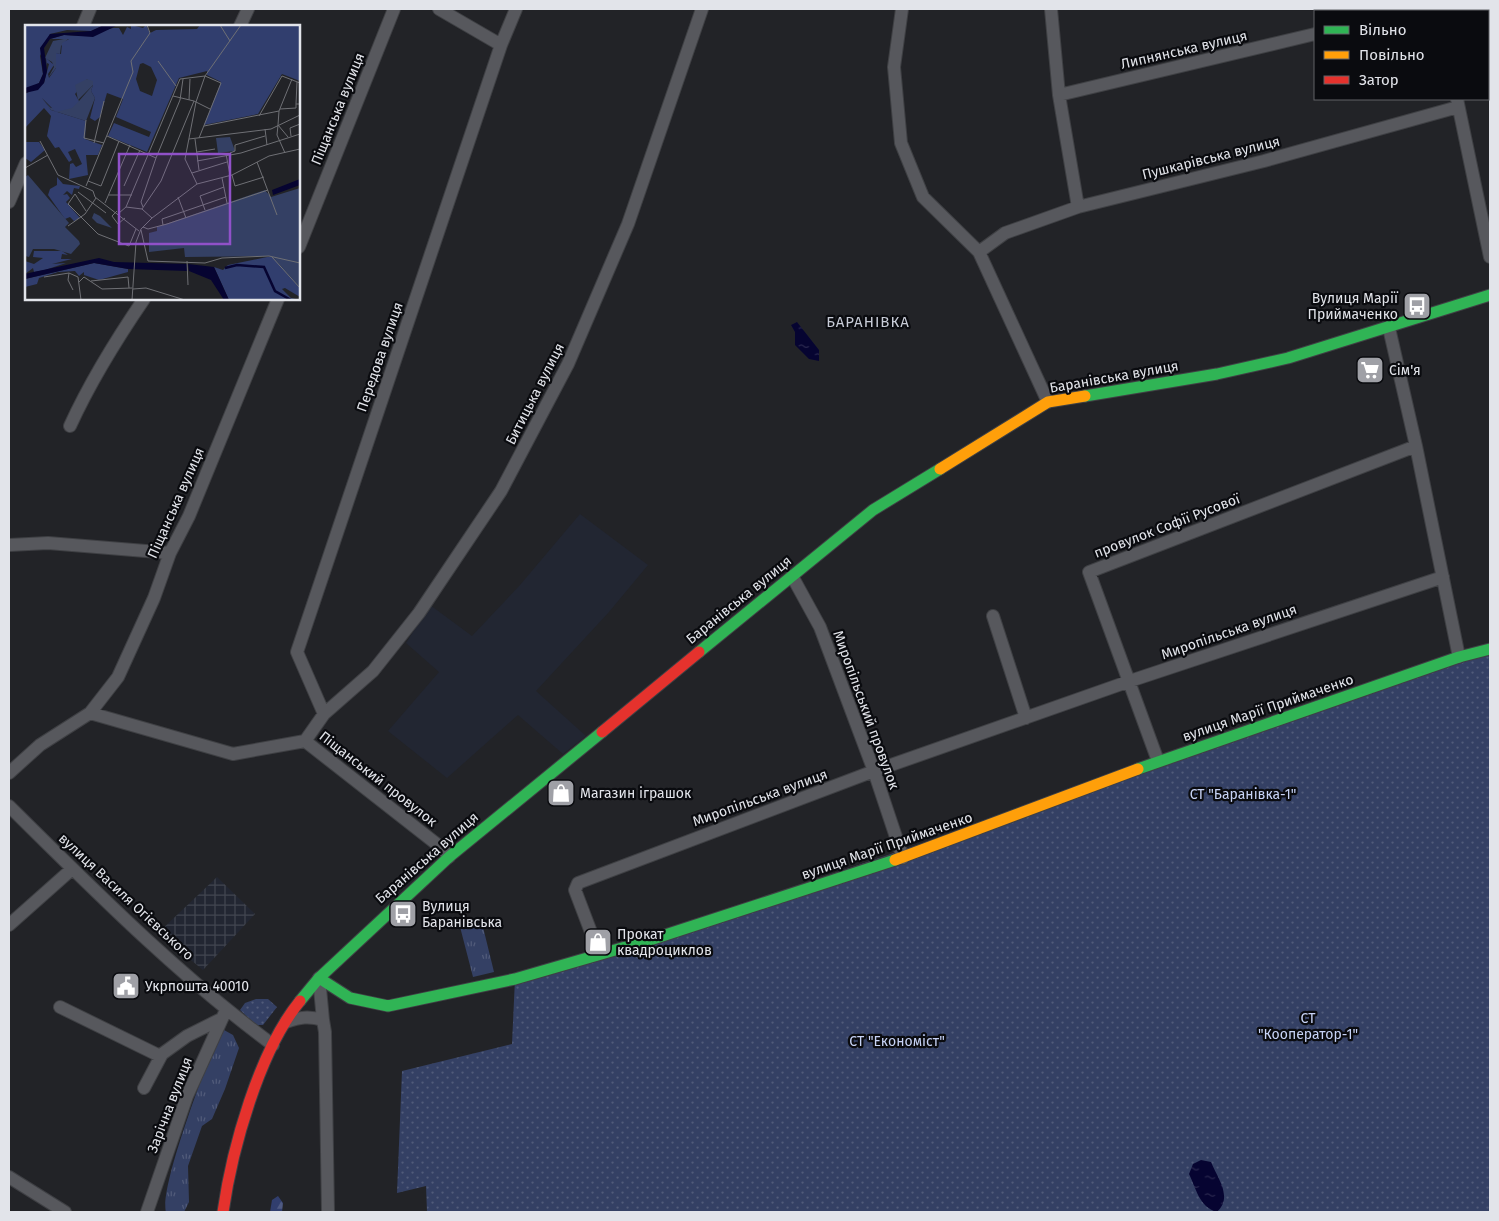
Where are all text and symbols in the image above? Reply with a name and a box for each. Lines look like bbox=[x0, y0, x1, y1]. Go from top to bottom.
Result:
legend bbox=[1314, 10, 1489, 100]
text: Вільно bbox=[1359, 21, 1406, 39]
inset map bbox=[25, 25, 300, 300]
street label: Липнянська вулиця bbox=[1119, 27, 1249, 73]
text: Повільно bbox=[1359, 46, 1425, 64]
street label: Піщанська вулиця bbox=[308, 50, 368, 168]
text: Затор bbox=[1359, 71, 1399, 89]
street label: Пушкарівська вулиця bbox=[1140, 133, 1282, 183]
place label: Вулиця Марії Приймаченко bbox=[1307, 290, 1399, 323]
bus stop icon: Вулиця Марії Приймаченко bbox=[1402, 291, 1432, 321]
street label: Передова вулиця bbox=[353, 300, 407, 414]
district label: БАРАНІВКА bbox=[826, 313, 910, 331]
street label: Битицька вулиця bbox=[502, 340, 568, 448]
supermarket icon: Сім'я bbox=[1355, 355, 1385, 385]
street label: Баранівська вулиця bbox=[1048, 357, 1180, 397]
place label: Сім'я bbox=[1389, 362, 1421, 379]
street label: Піщанська вулиця bbox=[144, 445, 208, 561]
street label: провулок Софії Русової bbox=[1092, 490, 1243, 562]
street label: Баранівська вулиця bbox=[683, 552, 795, 648]
street label: Миропільська вулиця bbox=[1159, 601, 1299, 663]
street label: Миропільський провулок bbox=[829, 628, 903, 792]
street label: вулиця Марії Приймаченко bbox=[1180, 671, 1356, 745]
street label: Піщанський провулок bbox=[316, 728, 441, 831]
street label: Миропільська вулиця bbox=[690, 766, 830, 830]
shop icon: Магазин іграшок bbox=[546, 778, 576, 808]
place label: Магазин іграшок bbox=[580, 785, 692, 802]
park label: СТ "Баранівка-1" bbox=[1190, 786, 1296, 803]
street label: Баранівська вулиця bbox=[372, 809, 482, 907]
street label: вулиця Марії Приймаченко bbox=[799, 809, 975, 883]
street label: вулиця Василя Огієвського bbox=[55, 830, 197, 964]
place label: Вулиця Баранівська bbox=[422, 898, 502, 931]
bus stop icon: Вулиця Баранівська bbox=[388, 899, 418, 929]
place label: Прокат квадроциклов bbox=[617, 926, 712, 959]
shop icon: Прокат квадроциклов bbox=[583, 927, 613, 957]
public building icon: Укрпошта 40010 bbox=[111, 971, 141, 1001]
place label: Укрпошта 40010 bbox=[145, 978, 249, 995]
park label: СТ "Кооператор-1" bbox=[1258, 1010, 1358, 1043]
park label: СТ "Економіст" bbox=[849, 1033, 945, 1050]
street label: Зарічна вулиця bbox=[144, 1055, 196, 1155]

